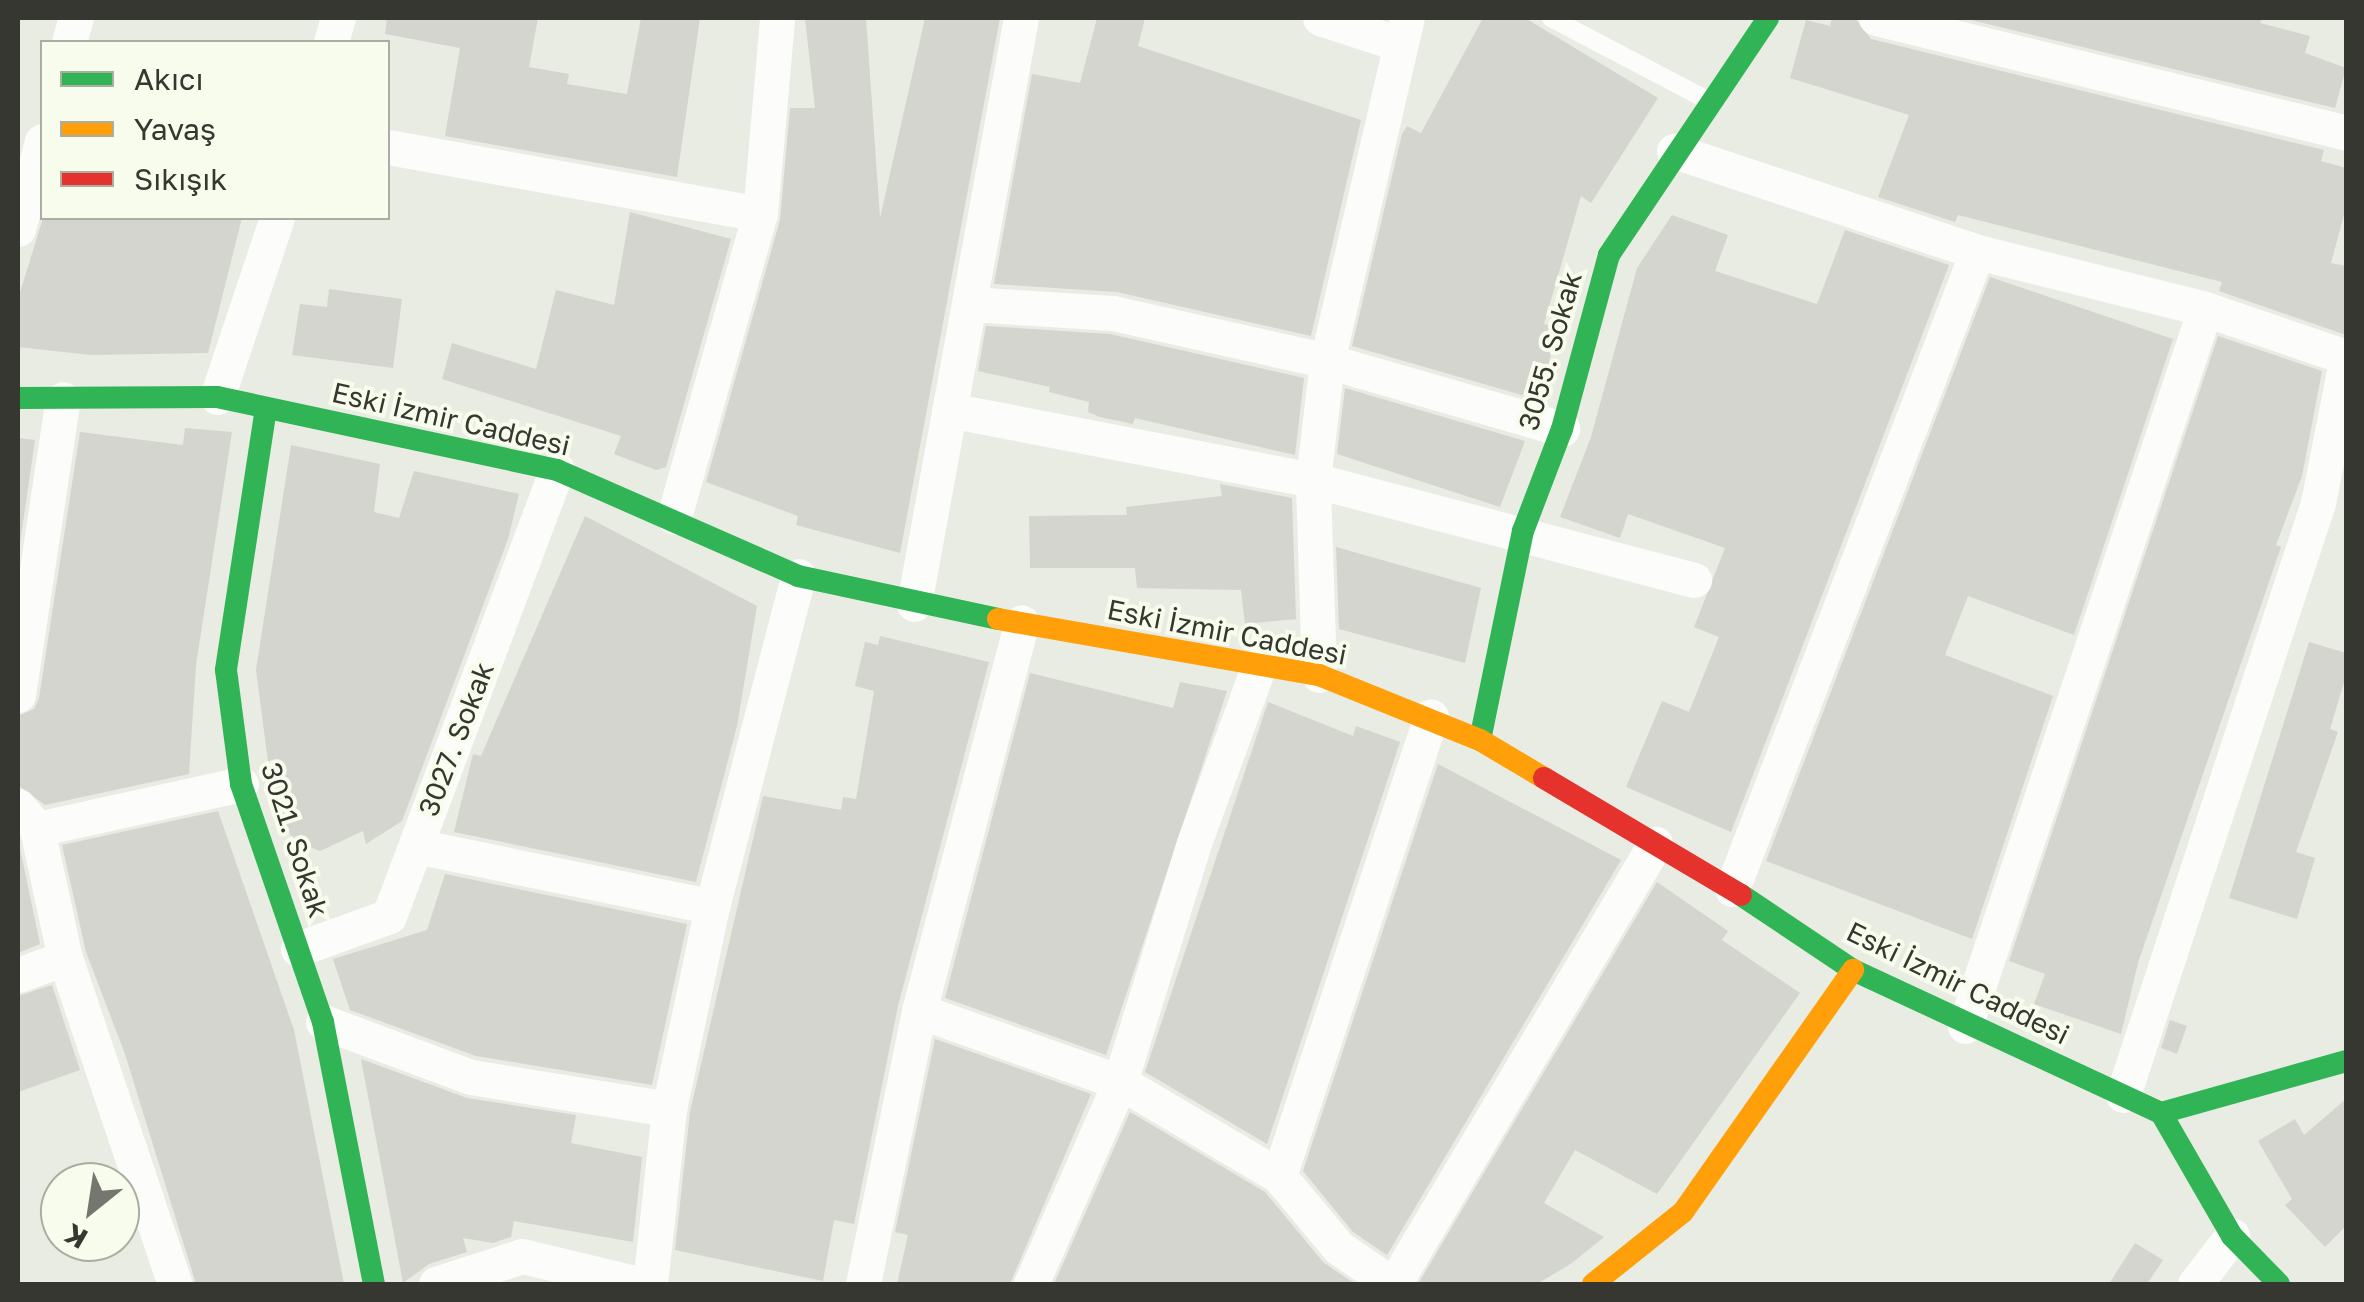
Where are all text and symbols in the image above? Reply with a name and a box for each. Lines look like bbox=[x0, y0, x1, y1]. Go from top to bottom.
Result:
legend bbox=[40, 40, 390, 220]
text: Akıcı bbox=[134, 61, 203, 97]
text: Yavaş bbox=[134, 111, 216, 147]
text: Sıkışık bbox=[134, 161, 227, 197]
street label: 3055. Sokak bbox=[1511, 268, 1589, 434]
street label: Eski İzmir Caddesi bbox=[329, 375, 573, 463]
street label: Eski İzmir Caddesi bbox=[1104, 592, 1350, 672]
street label: 3027. Sokak bbox=[411, 657, 501, 821]
street label: 3021. Sokak bbox=[254, 758, 336, 922]
street label: Eski İzmir Caddesi bbox=[1841, 915, 2075, 1051]
north arrow bbox=[40, 1162, 140, 1262]
text: K bbox=[59, 1217, 93, 1256]

